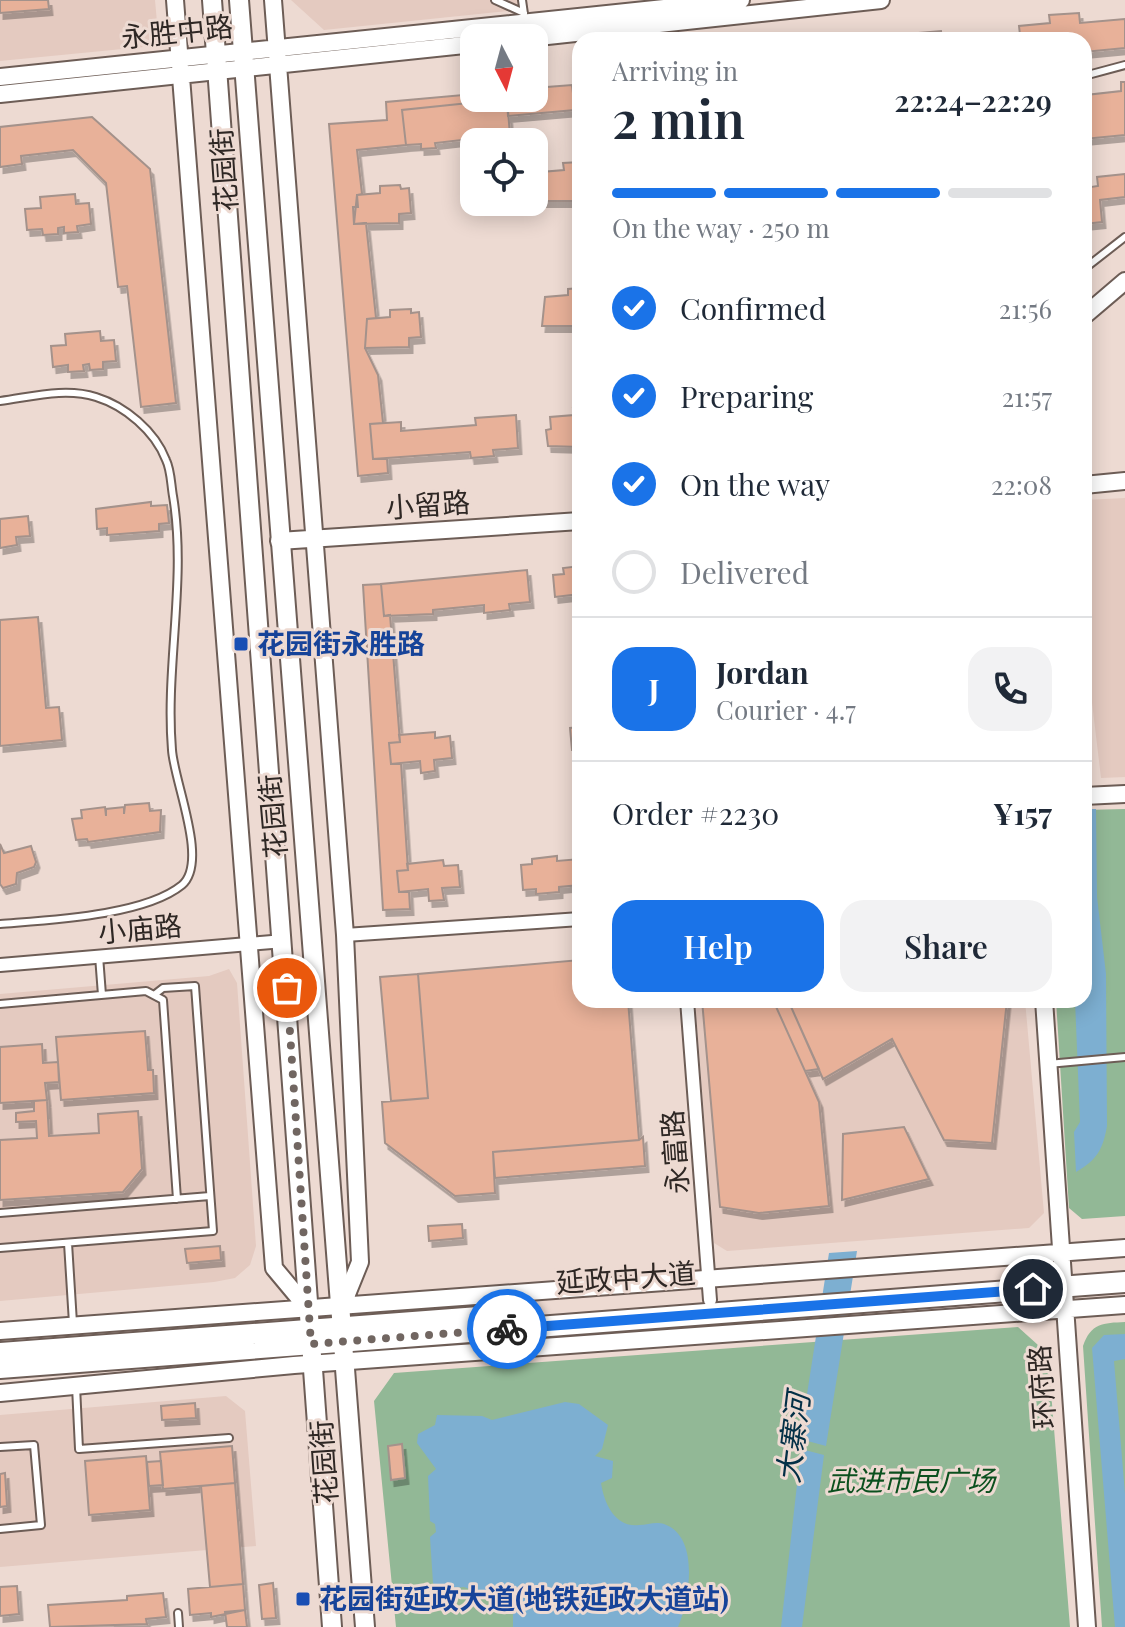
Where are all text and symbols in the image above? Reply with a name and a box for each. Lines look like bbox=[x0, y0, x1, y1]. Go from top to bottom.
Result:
street label: 永胜中路 bbox=[119, 6, 234, 55]
north arrow bbox=[460, 24, 548, 112]
map controls bbox=[460, 24, 548, 216]
text: Arriving in bbox=[612, 53, 738, 88]
text: 22:24–22:29 bbox=[894, 80, 1052, 120]
text: 2 min bbox=[612, 83, 745, 152]
street label: 花园街 bbox=[201, 127, 244, 213]
button: locate bbox=[460, 128, 548, 216]
text: On the way · 250 m bbox=[612, 210, 830, 245]
icon: check bbox=[612, 286, 656, 330]
text: Confirmed bbox=[680, 288, 826, 328]
text: 21:56 bbox=[999, 291, 1052, 326]
icon: check bbox=[612, 374, 656, 418]
text: Preparing bbox=[680, 376, 813, 416]
text: 21:57 bbox=[1002, 379, 1052, 414]
icon: check bbox=[612, 462, 656, 506]
text: On the way bbox=[680, 464, 830, 504]
text: 22:08 bbox=[991, 467, 1052, 502]
street label: 小留路 bbox=[385, 482, 471, 525]
text: Delivered bbox=[680, 552, 809, 592]
place label: 花园街永胜路 bbox=[257, 624, 425, 661]
marker: 花园街永胜路 bbox=[232, 635, 250, 653]
button: phone bbox=[968, 647, 1052, 731]
text: Jordan bbox=[716, 652, 809, 692]
text: J bbox=[649, 669, 659, 709]
text: Courier · 4.7 bbox=[716, 692, 856, 727]
street label: 花园街 bbox=[249, 773, 294, 860]
text: Order #2230 bbox=[612, 793, 779, 833]
text: ¥157 bbox=[993, 793, 1052, 833]
button: Help bbox=[612, 900, 824, 992]
button: Share bbox=[840, 900, 1052, 992]
street label: 小庙路 bbox=[96, 905, 183, 950]
pin bbox=[253, 954, 321, 1022]
icon: bag bbox=[265, 966, 309, 1010]
street label: 永富路 bbox=[652, 1109, 695, 1195]
street label: 延政中大道 bbox=[555, 1253, 697, 1300]
pin bbox=[999, 1255, 1067, 1323]
icon: home bbox=[1011, 1267, 1055, 1311]
courier bbox=[467, 1289, 547, 1369]
icon: bike bbox=[485, 1307, 529, 1351]
street label: 环府路 bbox=[1019, 1344, 1062, 1430]
water label: 大寨河 bbox=[767, 1386, 818, 1485]
street label: 花园街 bbox=[301, 1419, 344, 1505]
park label: 武进市民广场 bbox=[827, 1461, 997, 1498]
place label: 花园街延政大道(地铁延政大道站) bbox=[319, 1579, 729, 1616]
marker: 花园街延政大道(地铁延政大道站) bbox=[294, 1590, 312, 1608]

